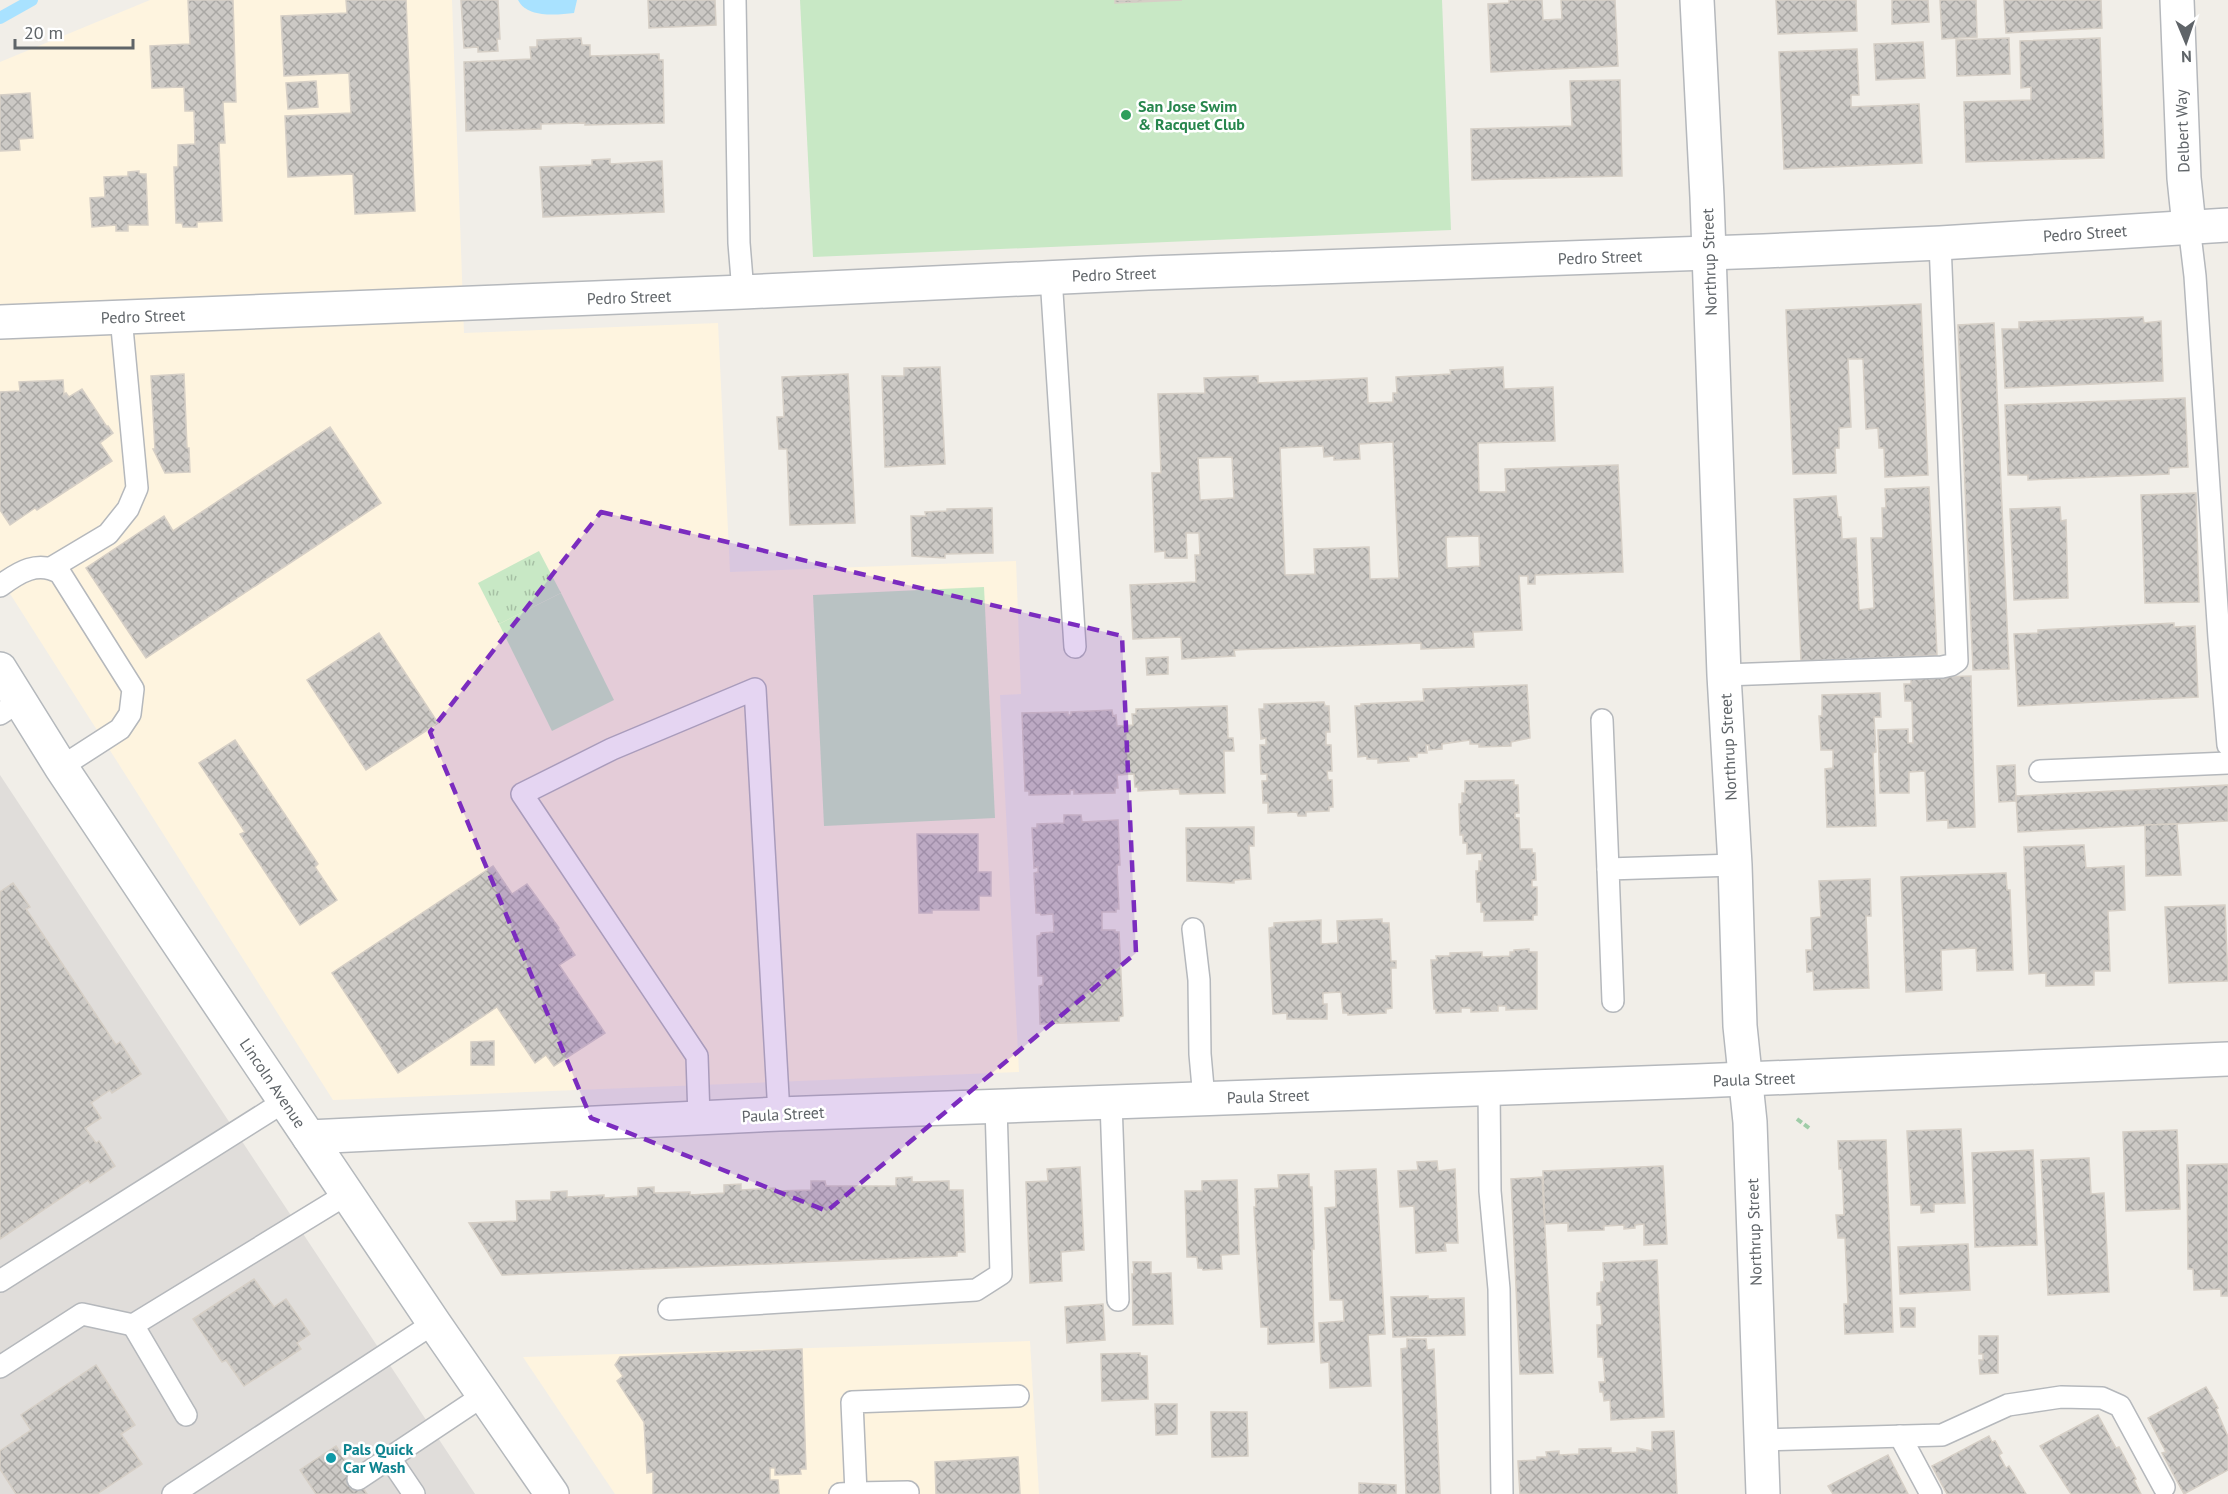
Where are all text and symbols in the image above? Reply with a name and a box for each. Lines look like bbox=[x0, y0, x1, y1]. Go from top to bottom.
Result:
scale bar bbox=[15, 12, 134, 50]
north arrow bbox=[2156, 12, 2216, 72]
text: 20 m bbox=[24, 21, 63, 44]
text: N bbox=[2181, 47, 2192, 67]
street label: Delbert Way bbox=[2171, 88, 2193, 173]
place label: San Jose Swim & Racquet Club bbox=[1138, 96, 1245, 134]
marker: San Jose Swim & Racquet Club bbox=[1119, 108, 1133, 122]
street label: Northrup Street bbox=[1697, 207, 1721, 316]
street label: Pedro Street bbox=[2042, 220, 2128, 246]
street label: Pedro Street bbox=[1558, 246, 1643, 268]
street label: Pedro Street bbox=[1072, 263, 1157, 285]
street label: Pedro Street bbox=[587, 286, 672, 308]
street label: Pedro Street bbox=[101, 305, 186, 327]
street label: Northrup Street bbox=[1715, 692, 1741, 801]
street label: Lincoln Avenue bbox=[236, 1034, 310, 1132]
street label: Paula Street bbox=[1712, 1068, 1796, 1090]
street label: Paula Street bbox=[1226, 1085, 1310, 1107]
street label: Paula Street bbox=[741, 1102, 825, 1126]
street label: Northrup Street bbox=[1742, 1177, 1766, 1286]
place label: Pals Quick Car Wash bbox=[343, 1439, 413, 1477]
marker: Pals Quick Car Wash bbox=[324, 1451, 338, 1465]

